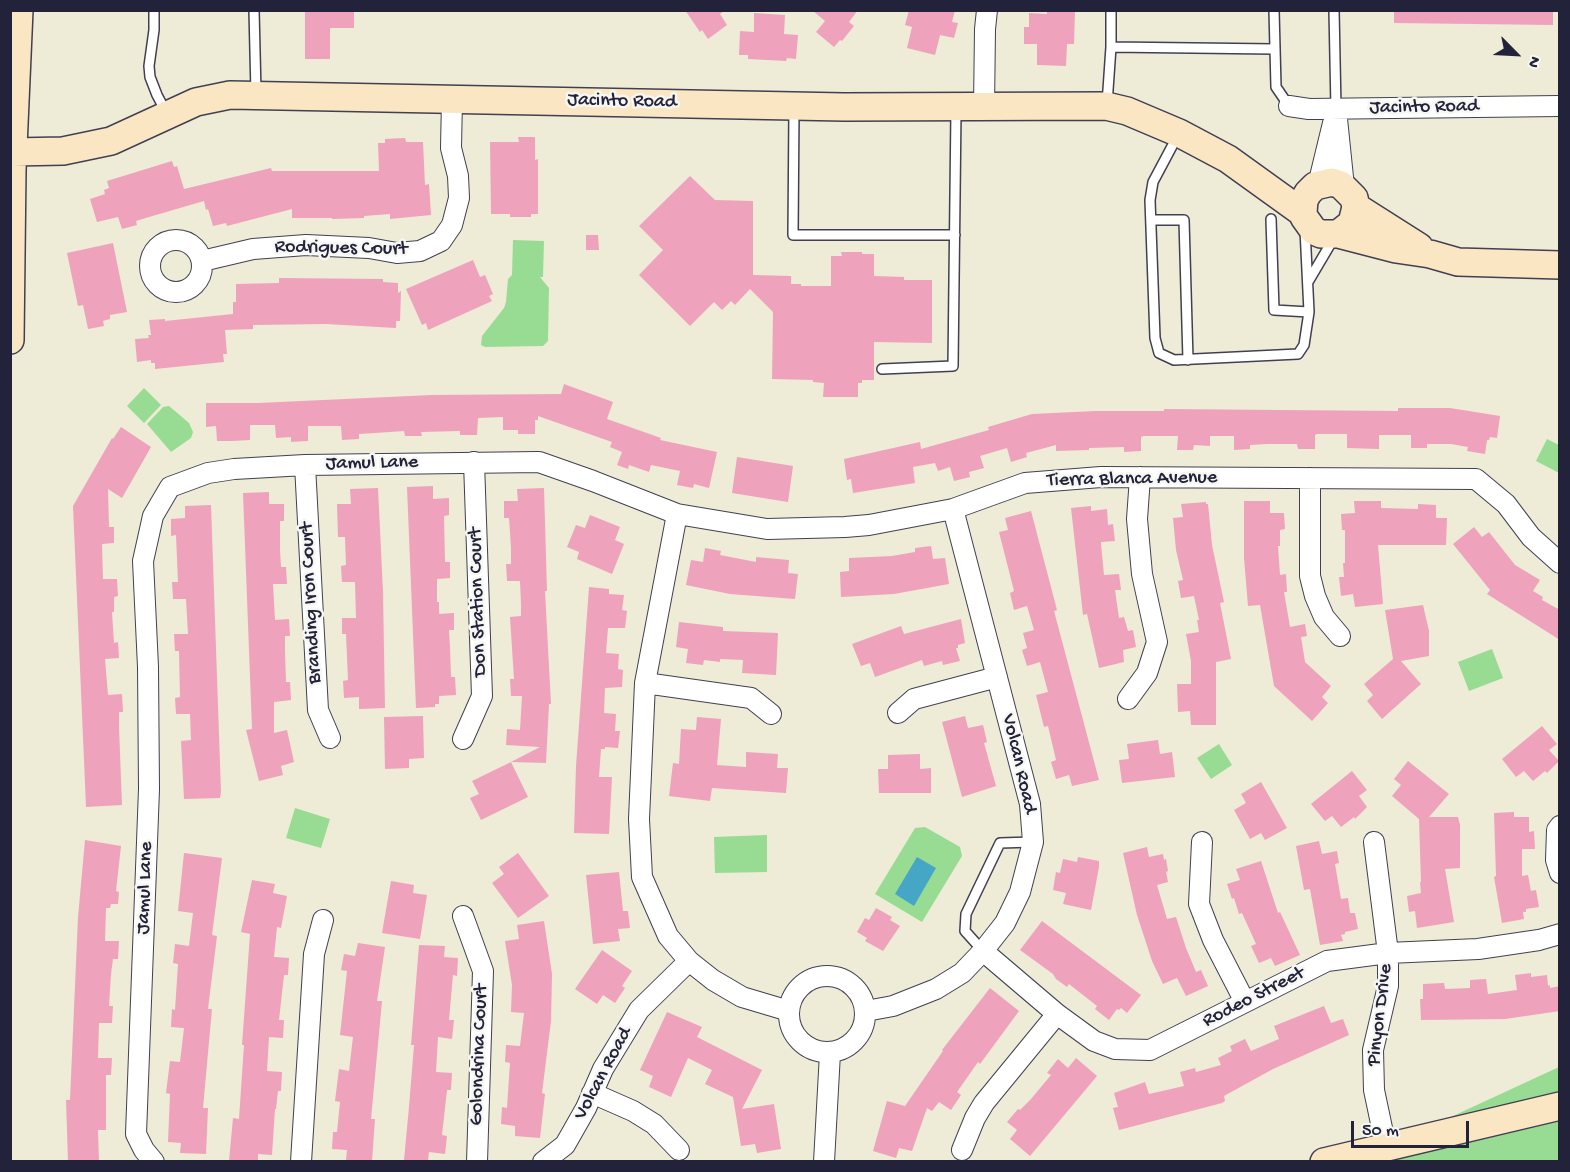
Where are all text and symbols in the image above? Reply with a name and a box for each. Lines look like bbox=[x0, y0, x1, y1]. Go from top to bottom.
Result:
north arrow bbox=[1486, 24, 1546, 84]
text: N bbox=[1522, 53, 1544, 70]
street label: Jacinto Road bbox=[567, 89, 677, 115]
street label: Jacinto Road bbox=[1369, 95, 1479, 121]
street label: Rodrigues Court bbox=[274, 236, 408, 262]
street label: Jamul Lane bbox=[325, 451, 419, 477]
street label: Tierra Blanca Avenue bbox=[1047, 467, 1217, 493]
street label: Branding Iron Court bbox=[296, 522, 328, 684]
street label: Don Station Court bbox=[464, 527, 494, 677]
street label: Volcan Road bbox=[995, 712, 1041, 816]
street label: Jamul Lane bbox=[132, 841, 160, 935]
street label: Rodeo Street bbox=[1199, 962, 1309, 1034]
street label: Pinyon Drive bbox=[1363, 962, 1399, 1068]
street label: Golondrina Court bbox=[466, 984, 494, 1126]
street label: Volcan Road bbox=[570, 1023, 638, 1125]
scale bar bbox=[1354, 1109, 1472, 1147]
text: 50 m bbox=[1362, 1121, 1399, 1142]

